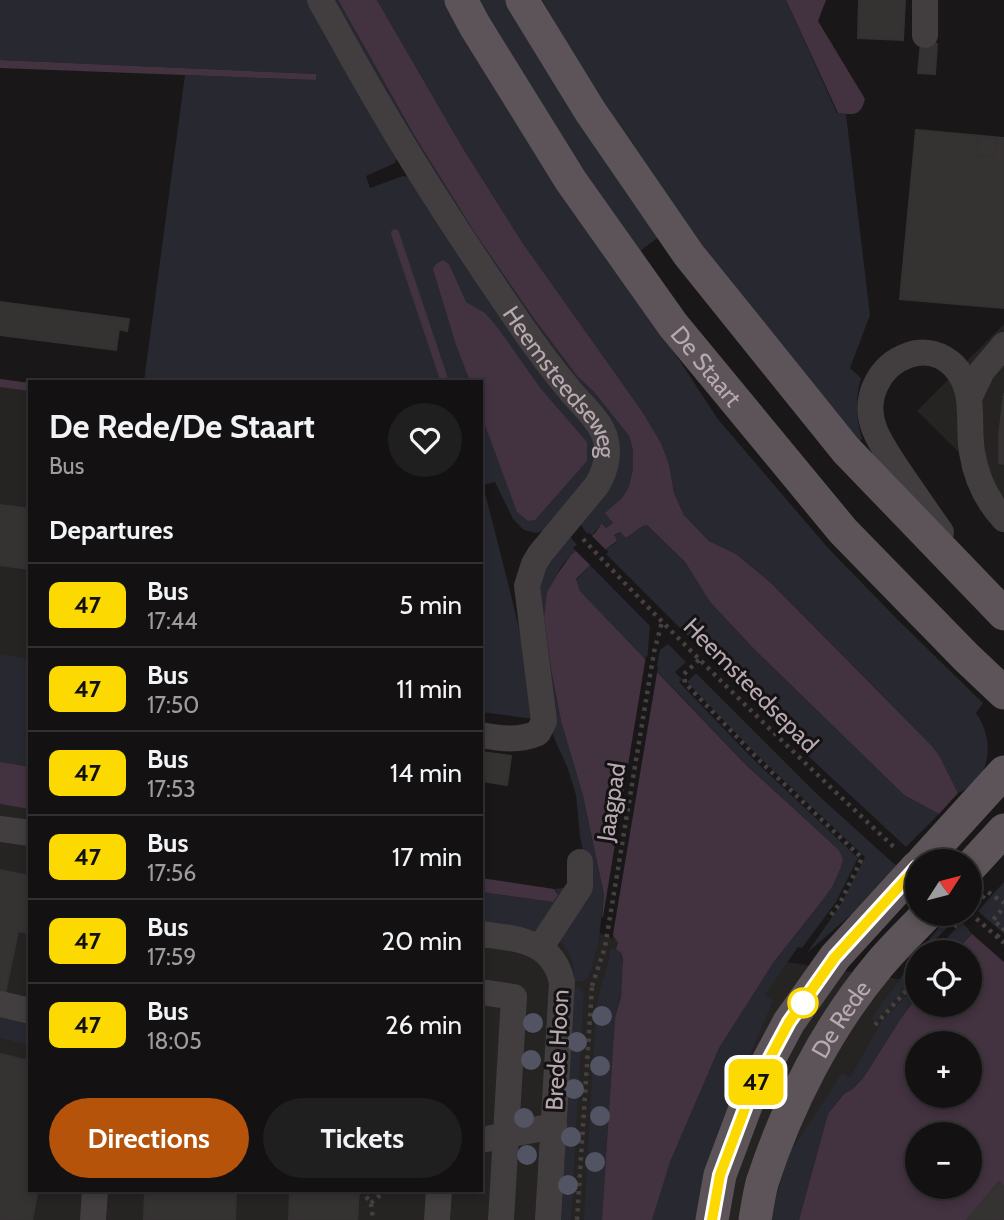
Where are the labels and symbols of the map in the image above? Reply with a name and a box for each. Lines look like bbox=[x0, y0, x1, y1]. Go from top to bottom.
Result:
street label: Heemsteedseweg bbox=[497, 300, 622, 459]
street label: De Staart bbox=[665, 320, 748, 412]
street label: Heemsteedsepad bbox=[678, 612, 824, 758]
street label: Jaagpad bbox=[590, 761, 632, 844]
north arrow bbox=[905, 849, 982, 926]
street label: De Rede bbox=[805, 974, 876, 1063]
unlabelled marker bbox=[788, 988, 818, 1018]
street label: Brede Hoon bbox=[539, 989, 575, 1111]
line badge: 47 bbox=[724, 1059, 788, 1105]

